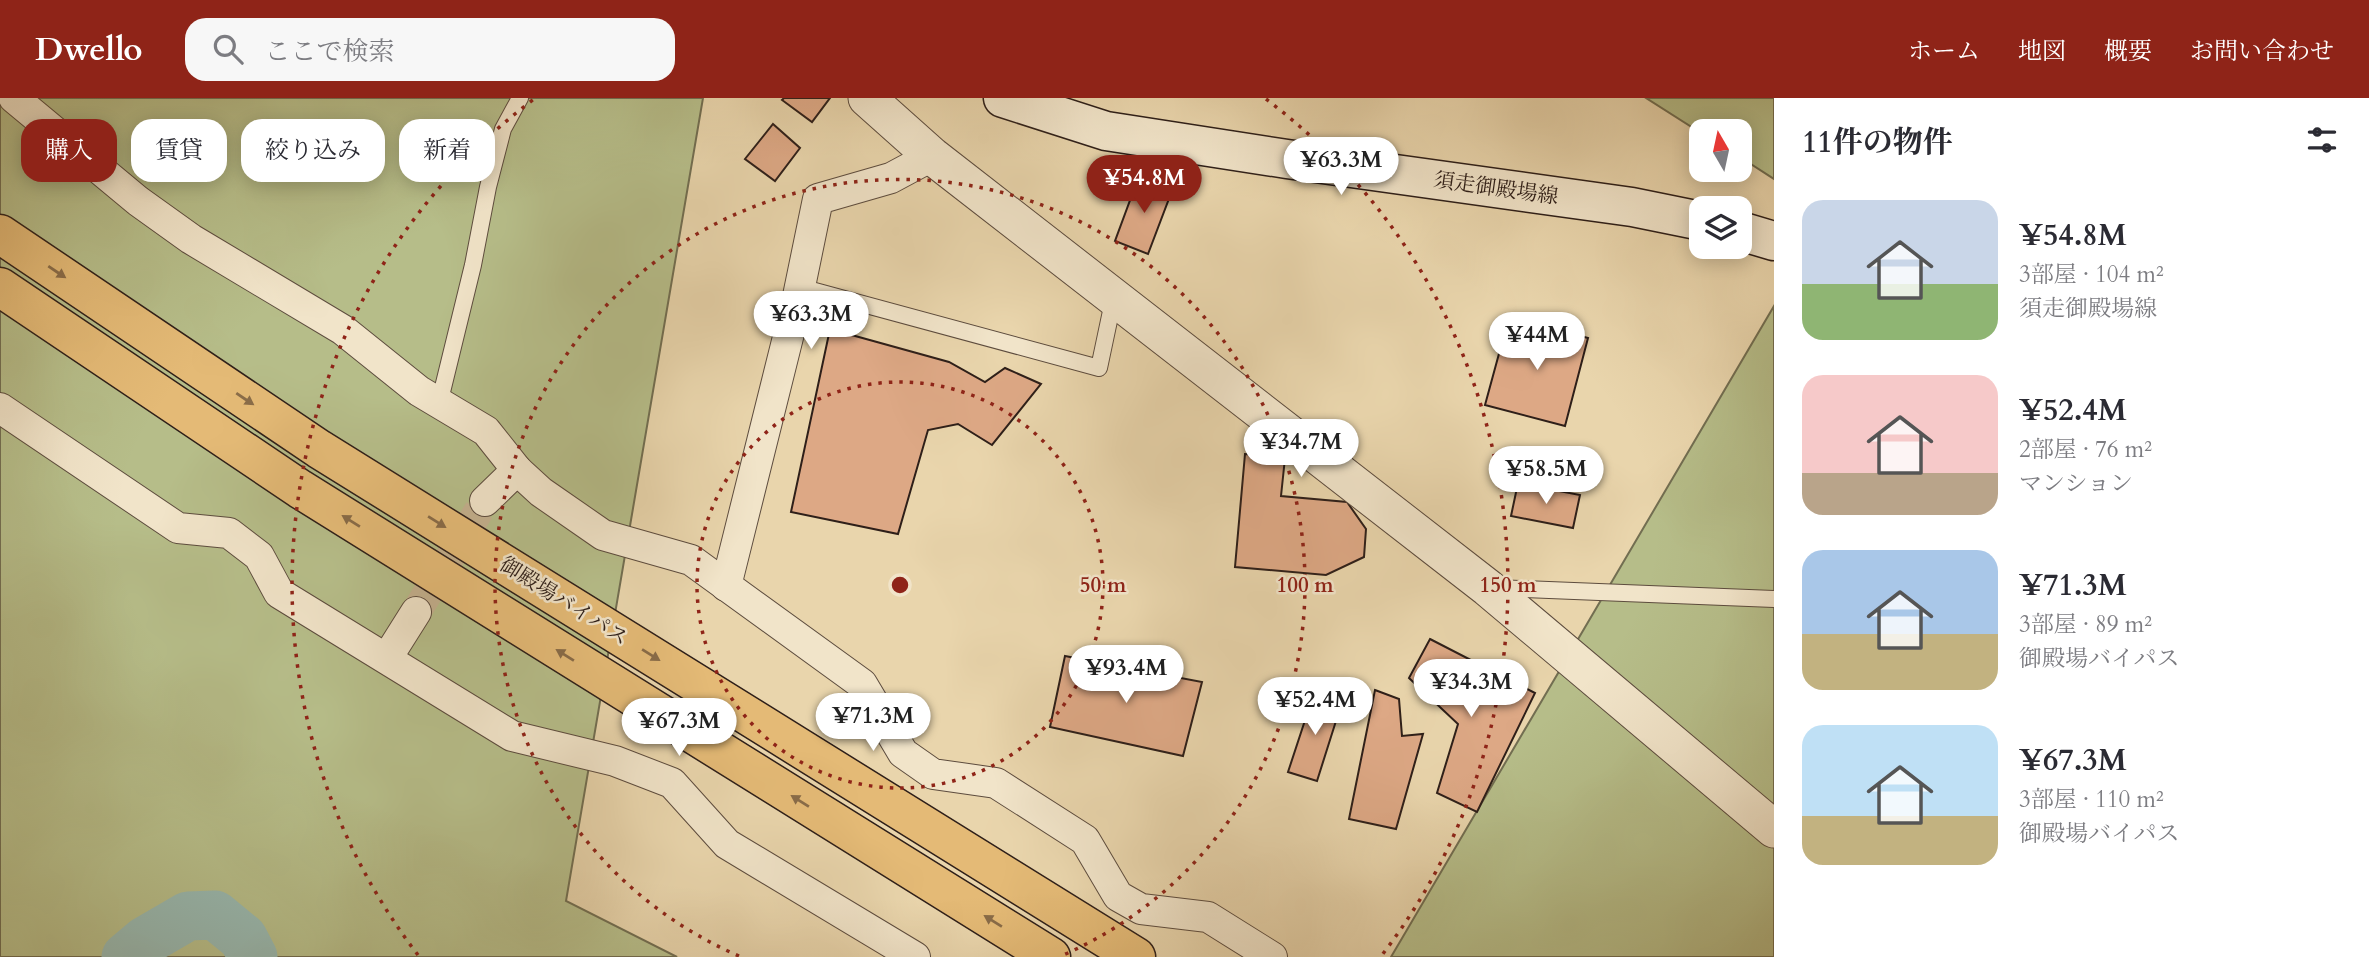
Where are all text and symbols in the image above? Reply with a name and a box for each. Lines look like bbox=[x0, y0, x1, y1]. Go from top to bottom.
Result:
search box bbox=[185, 18, 675, 81]
text: Dwello bbox=[35, 27, 143, 72]
icon: search bbox=[209, 30, 247, 68]
text: ここで検索 bbox=[265, 34, 395, 69]
text: ホーム bbox=[1908, 35, 1980, 68]
text: 地図 bbox=[2018, 35, 2066, 68]
text: 概要 bbox=[2104, 35, 2152, 68]
text: お問い合わせ bbox=[2190, 35, 2334, 68]
chip: 購入 bbox=[21, 119, 117, 182]
chip: 賃貸 bbox=[131, 119, 227, 182]
chip: 絞り込み bbox=[241, 119, 385, 182]
chip: 新着 bbox=[399, 119, 495, 182]
north arrow bbox=[1689, 119, 1752, 182]
map controls bbox=[1689, 119, 1752, 259]
icon: filters bbox=[2303, 121, 2341, 159]
text: 11件の物件 bbox=[1802, 122, 1953, 163]
pin: ¥63.3M bbox=[1284, 138, 1398, 197]
text: ¥63.3M bbox=[1300, 144, 1382, 175]
pin: ¥54.8M bbox=[1087, 156, 1201, 215]
text: ¥54.8M bbox=[1103, 162, 1185, 193]
street label: 須走御殿場線 bbox=[1432, 165, 1560, 212]
button: layers bbox=[1689, 196, 1752, 259]
text: ¥54.8M bbox=[2019, 215, 2127, 256]
icon: home bbox=[1858, 228, 1942, 312]
text: 3部屋 · 104 m² bbox=[2019, 259, 2164, 290]
one-way arrow bbox=[47, 265, 66, 278]
pin: ¥63.3M bbox=[754, 292, 868, 351]
text: 須走御殿場線 bbox=[2019, 293, 2157, 324]
text: ¥63.3M bbox=[770, 298, 852, 329]
pin: ¥44M bbox=[1496, 313, 1578, 372]
text: ¥44M bbox=[1505, 319, 1569, 350]
text: ¥52.4M bbox=[2019, 390, 2127, 431]
one-way arrow bbox=[236, 392, 254, 406]
icon: home bbox=[1858, 403, 1942, 487]
pin: ¥34.7M bbox=[1244, 420, 1358, 479]
text: ¥34.7M bbox=[1260, 426, 1342, 457]
text: 2部屋 · 76 m² bbox=[2019, 434, 2152, 465]
pin: ¥58.5M bbox=[1489, 446, 1603, 506]
text: ¥58.5M bbox=[1505, 453, 1587, 484]
text: マンション bbox=[2019, 468, 2133, 499]
one-way arrow bbox=[342, 515, 361, 528]
one-way arrow bbox=[427, 516, 446, 528]
street label: 御殿場バイパス bbox=[494, 550, 634, 653]
text: ¥71.3M bbox=[2019, 565, 2127, 606]
text: 50 m bbox=[1080, 571, 1127, 600]
text: 100 m bbox=[1276, 571, 1334, 600]
text: 150 m bbox=[1479, 571, 1537, 600]
centre of rings bbox=[888, 573, 912, 597]
icon: home bbox=[1858, 578, 1942, 662]
text: 3部屋 · 89 m² bbox=[2019, 609, 2152, 640]
text: 御殿場バイパス bbox=[2019, 643, 2180, 674]
pin: ¥93.4M bbox=[1069, 646, 1183, 705]
one-way arrow bbox=[556, 648, 575, 661]
one-way arrow bbox=[641, 649, 660, 662]
text: ¥93.4M bbox=[1085, 652, 1167, 683]
pin: ¥34.3M bbox=[1414, 660, 1528, 719]
text: ¥34.3M bbox=[1430, 666, 1512, 697]
pin: ¥52.4M bbox=[1258, 678, 1372, 737]
text: ¥52.4M bbox=[1274, 684, 1356, 715]
pin: ¥71.3M bbox=[816, 694, 930, 753]
pin: ¥67.3M bbox=[622, 698, 736, 758]
text: ¥71.3M bbox=[832, 700, 914, 731]
text: ¥67.3M bbox=[638, 705, 720, 736]
text: ¥67.3M bbox=[2019, 740, 2127, 781]
icon: home bbox=[1858, 753, 1942, 837]
text: 3部屋 · 110 m² bbox=[2019, 784, 2164, 815]
one-way arrow bbox=[790, 794, 810, 807]
text: 御殿場バイパス bbox=[2019, 818, 2180, 849]
one-way arrow bbox=[983, 914, 1003, 927]

